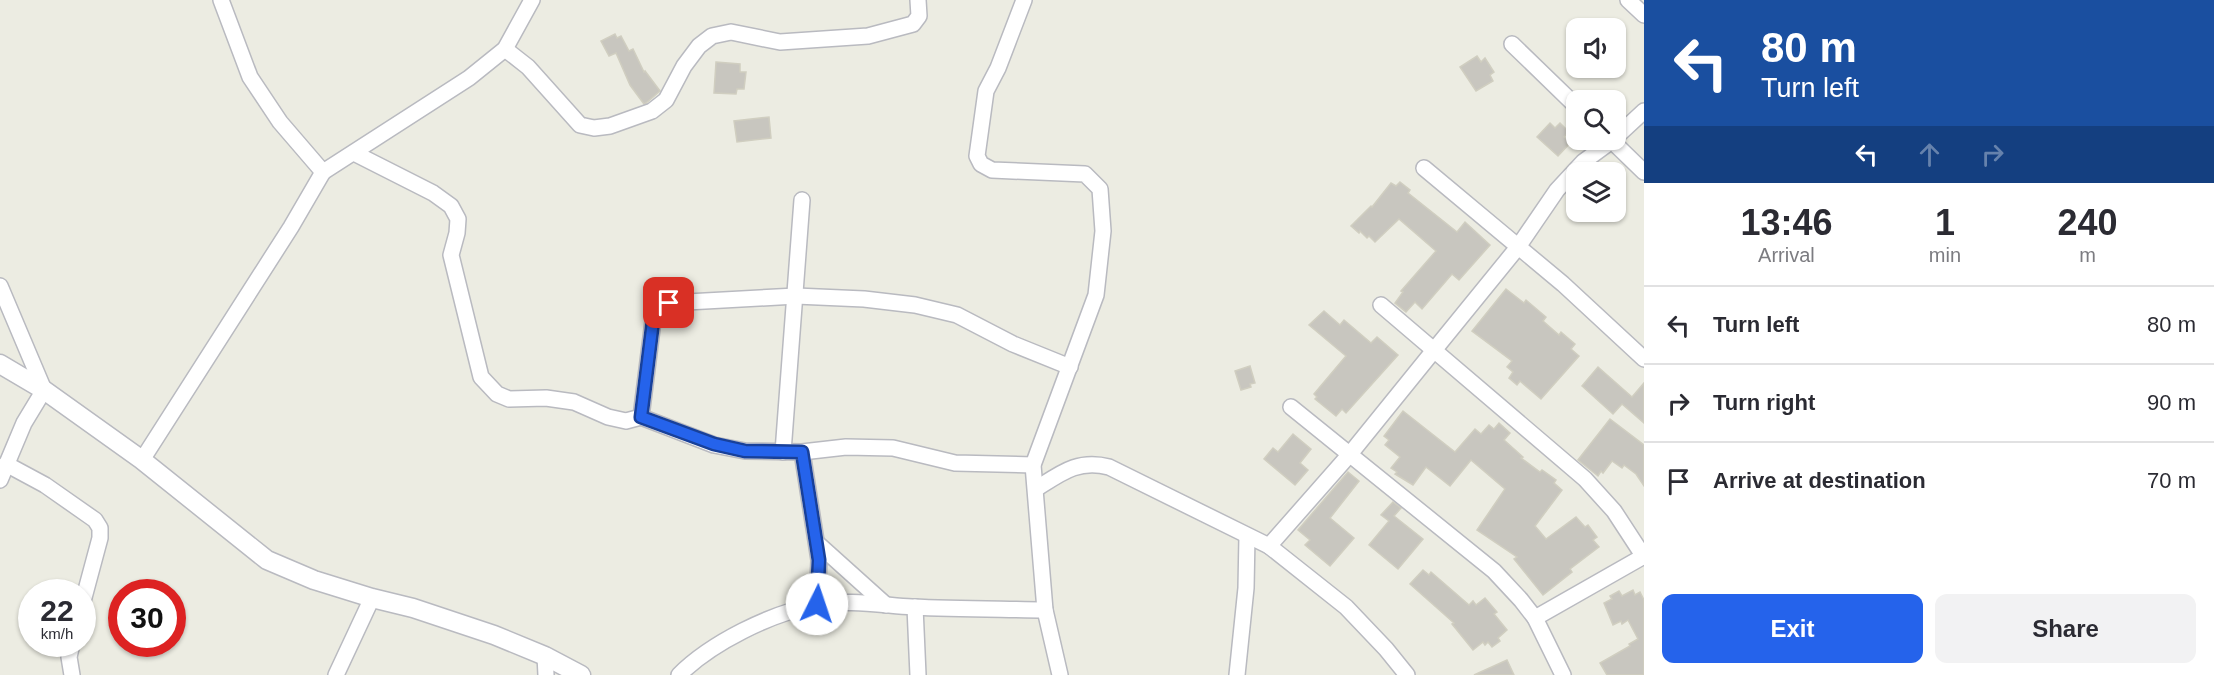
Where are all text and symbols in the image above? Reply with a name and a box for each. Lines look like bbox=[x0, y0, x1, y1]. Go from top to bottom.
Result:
map controls bbox=[1566, 18, 1626, 222]
button: sound bbox=[1566, 18, 1626, 78]
icon: left bbox=[1662, 24, 1740, 102]
text: 80 m bbox=[1761, 24, 1857, 71]
text: Turn left bbox=[1761, 73, 1859, 103]
button: search bbox=[1566, 90, 1626, 150]
icon: left bbox=[1850, 138, 1883, 171]
icon: ahead bbox=[1913, 138, 1946, 171]
icon: right bbox=[1976, 138, 2009, 171]
button: layers bbox=[1566, 162, 1626, 222]
text: 13:46 bbox=[1740, 202, 1832, 243]
text: 1 bbox=[1935, 202, 1955, 243]
text: 240 bbox=[2057, 202, 2118, 243]
text: Arrival bbox=[1758, 244, 1815, 266]
text: min bbox=[1929, 244, 1961, 266]
text: m bbox=[2079, 244, 2096, 266]
pin bbox=[643, 277, 694, 328]
icon: arrive bbox=[652, 286, 685, 319]
icon: left bbox=[1662, 309, 1695, 342]
text: Turn left bbox=[1713, 312, 1799, 337]
text: 80 m bbox=[2147, 312, 2196, 337]
icon: right bbox=[1662, 387, 1695, 420]
text: Turn right bbox=[1713, 390, 1815, 415]
text: 90 m bbox=[2147, 390, 2196, 415]
icon: arrive bbox=[1662, 465, 1695, 498]
text: Arrive at destination bbox=[1713, 468, 1926, 493]
text: 70 m bbox=[2147, 468, 2196, 493]
position arrow bbox=[785, 572, 849, 636]
speed limit sign: 30 bbox=[108, 579, 186, 657]
text: 22 bbox=[40, 594, 74, 627]
button: Exit bbox=[1662, 594, 1923, 663]
button: Share bbox=[1935, 594, 2196, 663]
text: km/h bbox=[41, 625, 73, 642]

